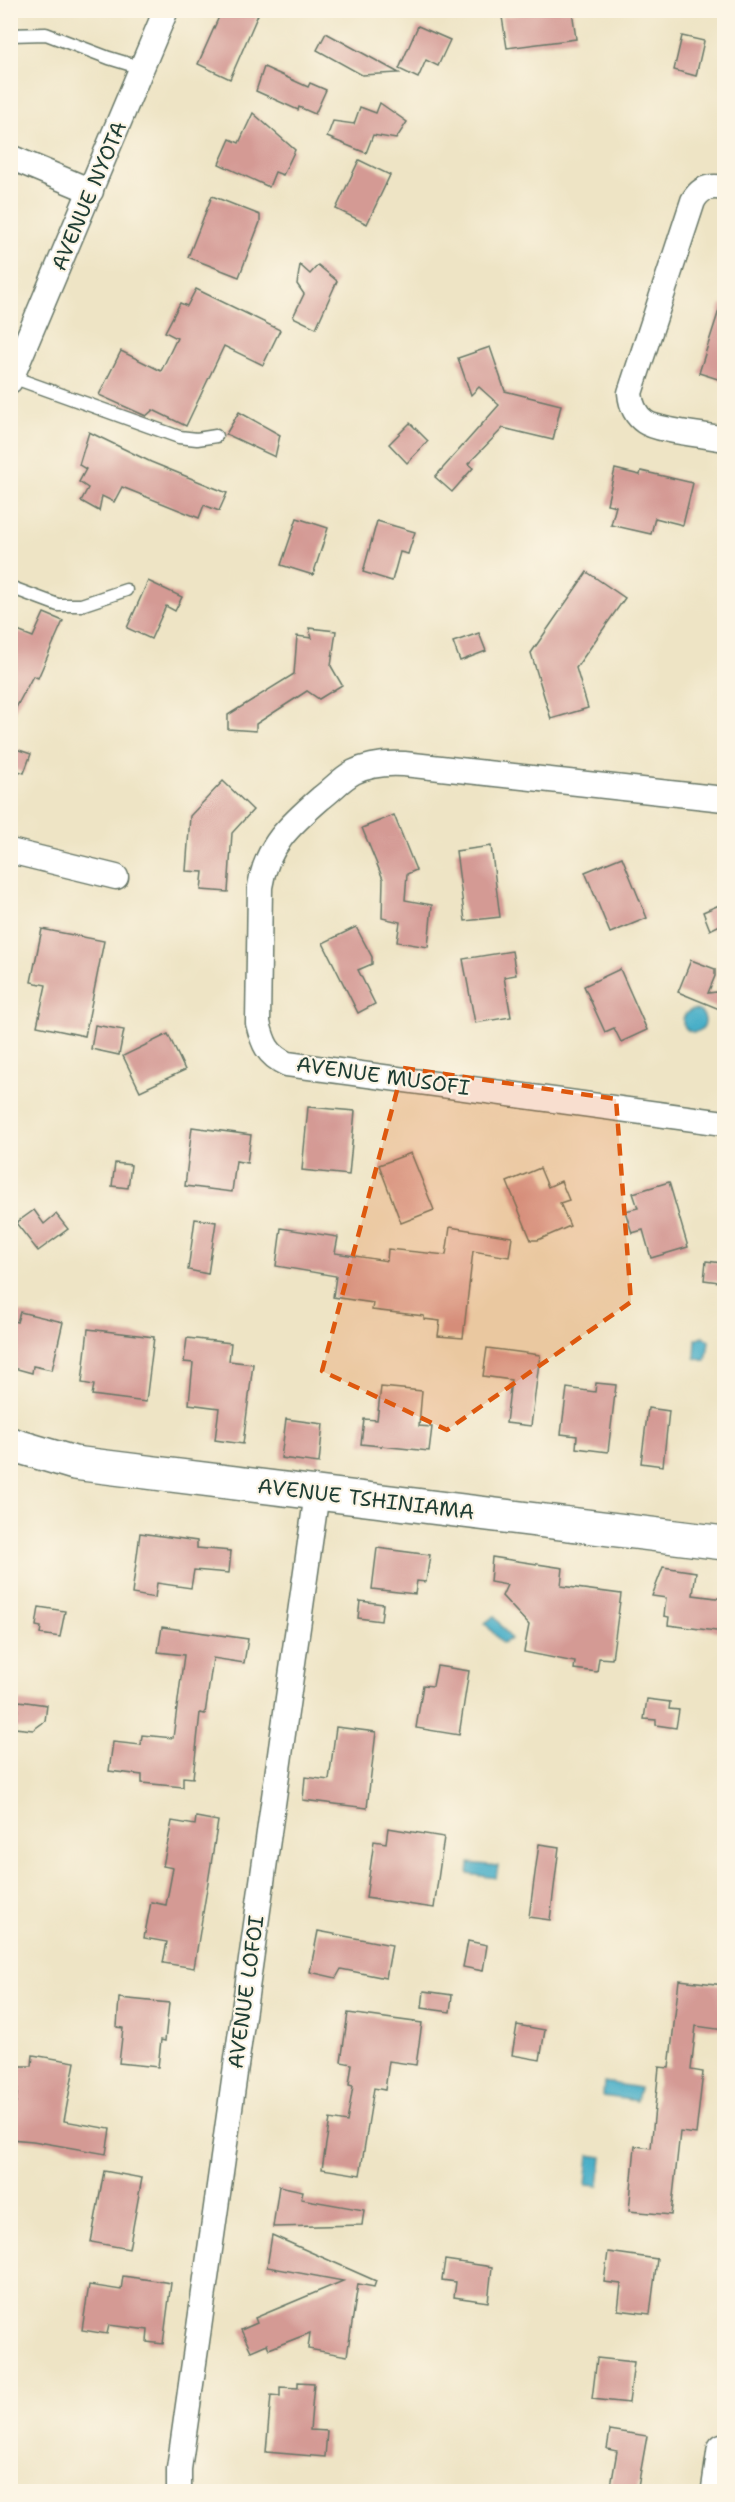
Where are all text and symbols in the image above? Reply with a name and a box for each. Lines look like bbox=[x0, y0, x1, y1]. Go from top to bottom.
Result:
street label: AVENUE NYOTA bbox=[45, 117, 133, 275]
street label: AVENUE MUSOFI bbox=[294, 1050, 472, 1102]
street label: AVENUE TSHINIAMA bbox=[256, 1472, 476, 1526]
street label: AVENUE LOFOI bbox=[221, 1914, 271, 2070]

